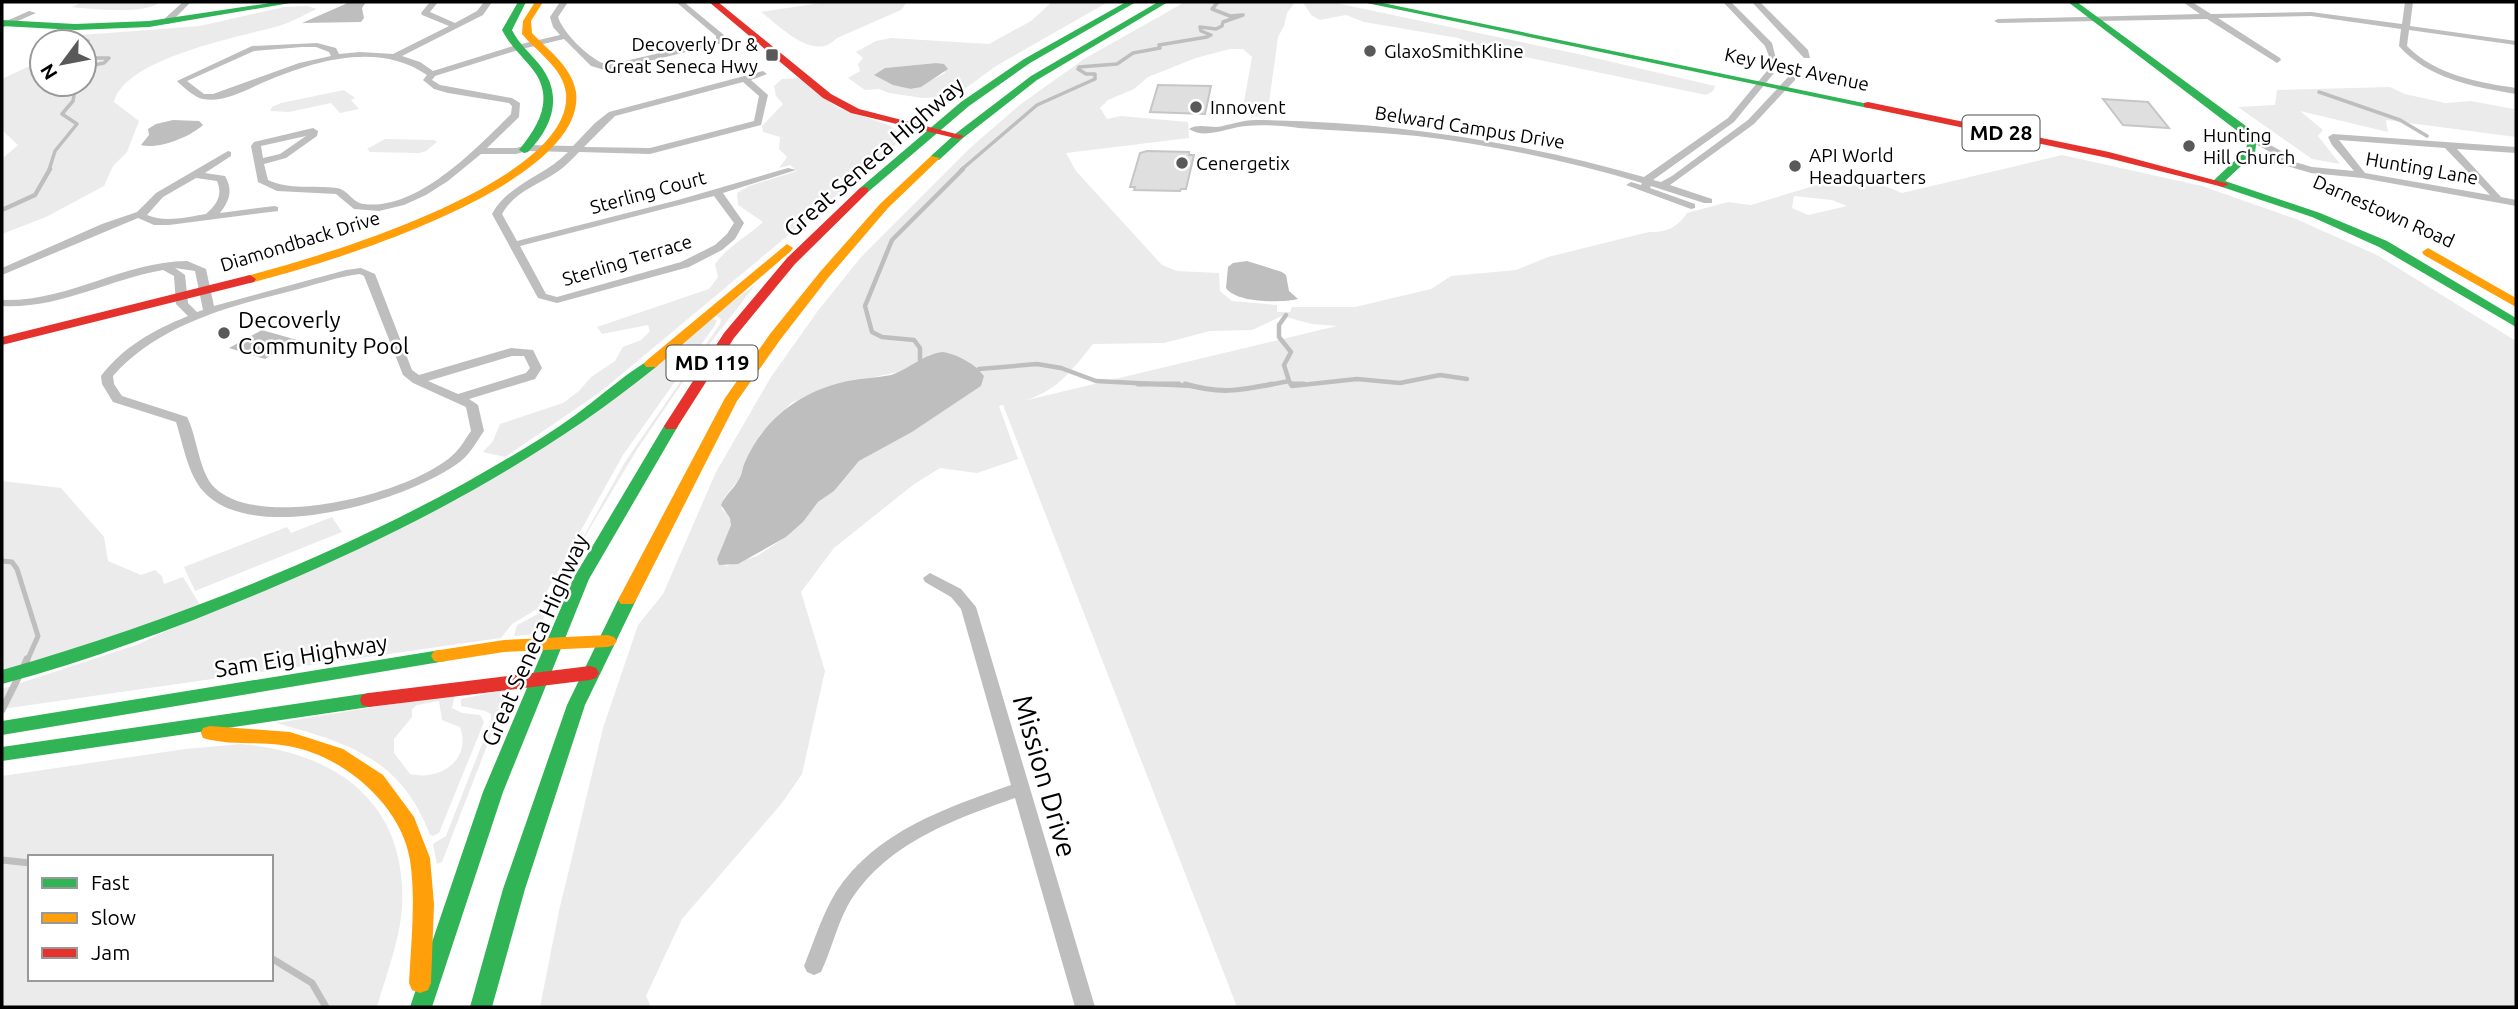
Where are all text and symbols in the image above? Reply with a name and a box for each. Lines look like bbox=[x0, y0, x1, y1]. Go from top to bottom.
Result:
north arrow bbox=[28, 28, 98, 98]
place label: Decoverly Dr & Great Seneca Hwy bbox=[604, 33, 759, 77]
place label: GlaxoSmithKline bbox=[1384, 40, 1524, 62]
marker: GlaxoSmithKline bbox=[1362, 43, 1378, 59]
street label: Key West Avenue bbox=[1723, 43, 1871, 95]
marker: Decoverly Dr & Great Seneca Hwy bbox=[764, 47, 780, 63]
text: N bbox=[35, 60, 62, 84]
street label: Great Seneca Highway bbox=[779, 72, 969, 241]
place label: Innovent bbox=[1210, 96, 1286, 118]
marker: Innovent bbox=[1188, 99, 1204, 115]
street label: Belward Campus Drive bbox=[1373, 101, 1567, 153]
road number: MD 28 bbox=[1962, 116, 2039, 150]
place label: Hunting Hill Church bbox=[2203, 124, 2295, 168]
marker: Hunting Hill Church bbox=[2181, 138, 2197, 154]
place label: API World Headquarters bbox=[1809, 144, 1926, 188]
street label: Hunting Lane bbox=[2364, 147, 2480, 189]
place label: Cenergetix bbox=[1196, 152, 1290, 174]
marker: Cenergetix bbox=[1174, 155, 1190, 171]
marker: API World Headquarters bbox=[1787, 158, 1803, 174]
street label: Sterling Court bbox=[588, 166, 709, 218]
street label: Darnestown Road bbox=[2310, 170, 2458, 252]
street label: Diamondback Drive bbox=[217, 206, 383, 276]
street label: Sterling Terrace bbox=[560, 230, 694, 290]
place label: Decoverly Community Pool bbox=[238, 307, 409, 358]
marker: Decoverly Community Pool bbox=[216, 325, 232, 341]
road number: MD 119 bbox=[666, 346, 758, 380]
street label: Great Seneca Highway bbox=[476, 530, 593, 750]
street label: Sam Eig Highway bbox=[213, 629, 389, 682]
street label: Mission Drive bbox=[1008, 691, 1083, 861]
legend bbox=[28, 855, 273, 981]
text: Fast bbox=[91, 870, 129, 894]
text: Slow bbox=[91, 905, 136, 929]
text: Jam bbox=[91, 940, 130, 964]

